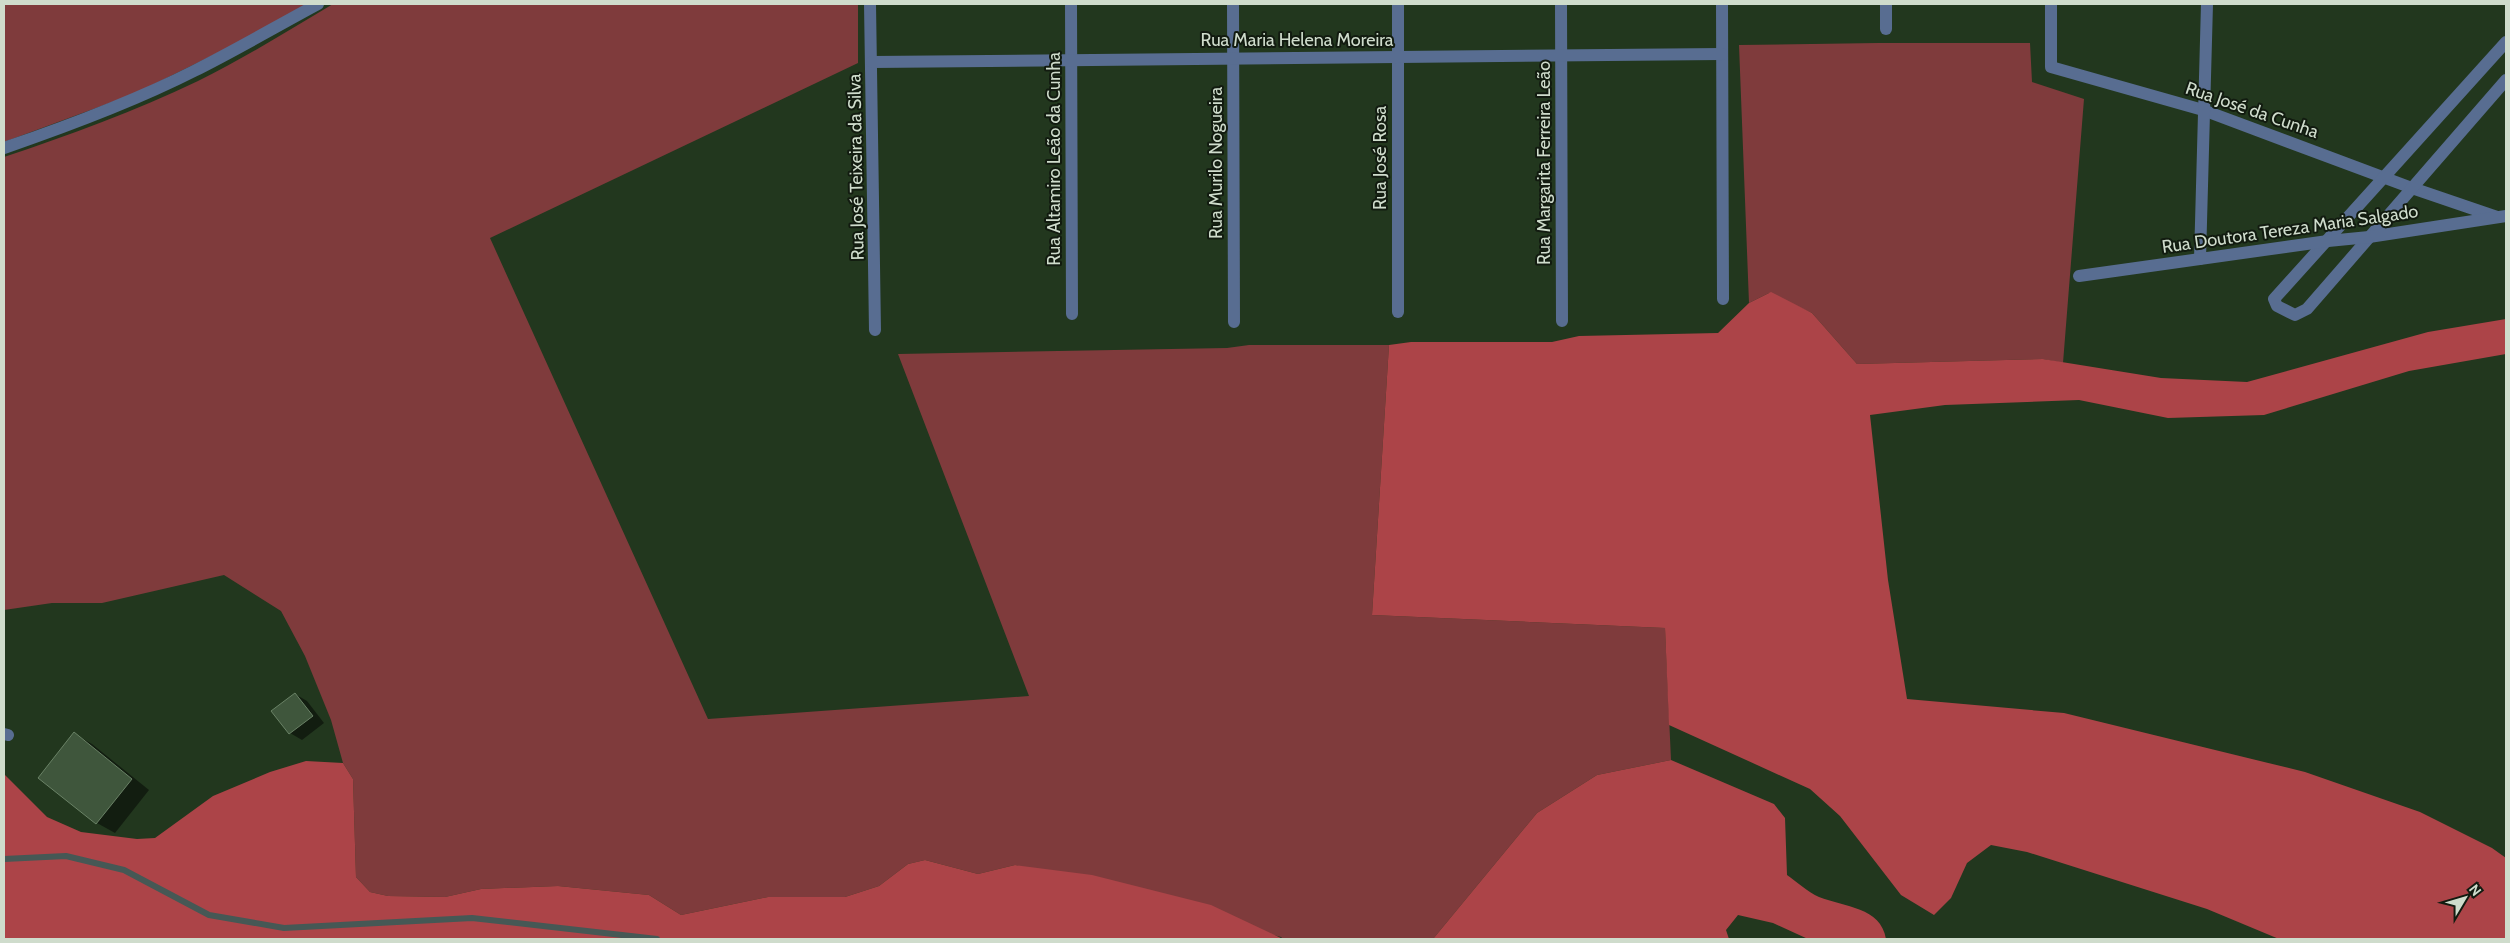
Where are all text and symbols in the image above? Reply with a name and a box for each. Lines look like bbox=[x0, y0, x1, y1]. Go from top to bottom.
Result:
street label: Rua Maria Helena Moreira bbox=[1201, 29, 1394, 51]
street label: Rua Altamiro Leão da Cunha bbox=[1043, 52, 1065, 266]
street label: Rua Margarita Ferreira Leão bbox=[1533, 61, 1555, 265]
street label: Rua José Teixeira da Silva bbox=[843, 73, 869, 261]
street label: Rua José da Cunha bbox=[2183, 77, 2322, 143]
street label: Rua Murilo Nogueira bbox=[1205, 87, 1227, 239]
street label: Rua José Rosa bbox=[1369, 106, 1391, 210]
street label: Rua Doutora Tereza Maria Salgado bbox=[2160, 200, 2420, 258]
north arrow bbox=[2440, 873, 2490, 923]
text: N bbox=[2465, 881, 2485, 899]

